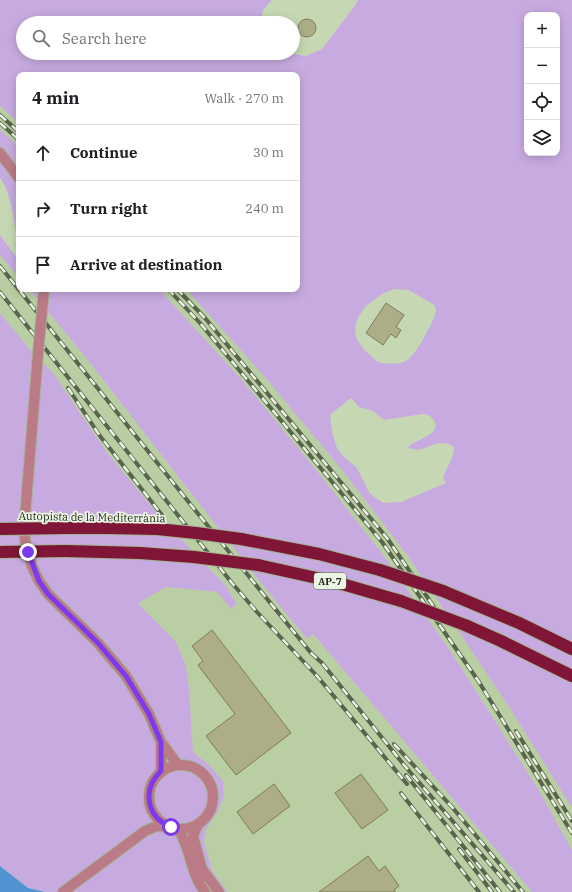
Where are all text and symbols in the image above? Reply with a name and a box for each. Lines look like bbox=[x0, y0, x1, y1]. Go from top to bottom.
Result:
map controls bbox=[524, 12, 560, 156]
button: + bbox=[524, 12, 560, 48]
search box bbox=[16, 16, 300, 60]
icon: search bbox=[30, 27, 52, 49]
text: Search here bbox=[62, 29, 147, 48]
button: − bbox=[524, 48, 560, 84]
button: locate bbox=[524, 84, 560, 120]
text: 4 min bbox=[32, 87, 80, 109]
text: Walk · 270 m bbox=[205, 90, 284, 107]
button: layers bbox=[524, 120, 560, 156]
icon: ahead bbox=[32, 142, 54, 164]
text: Continue bbox=[70, 143, 137, 162]
text: 30 m bbox=[253, 144, 284, 161]
icon: right bbox=[32, 198, 54, 220]
text: Turn right bbox=[70, 199, 148, 218]
text: 240 m bbox=[245, 200, 284, 217]
icon: arrive bbox=[32, 254, 54, 276]
text: Arrive at destination bbox=[70, 255, 222, 274]
street label: Autopista de la Mediterrània bbox=[18, 509, 166, 525]
route end bbox=[19, 543, 37, 561]
road number: AP-7 bbox=[314, 573, 346, 589]
route start bbox=[162, 818, 180, 836]

